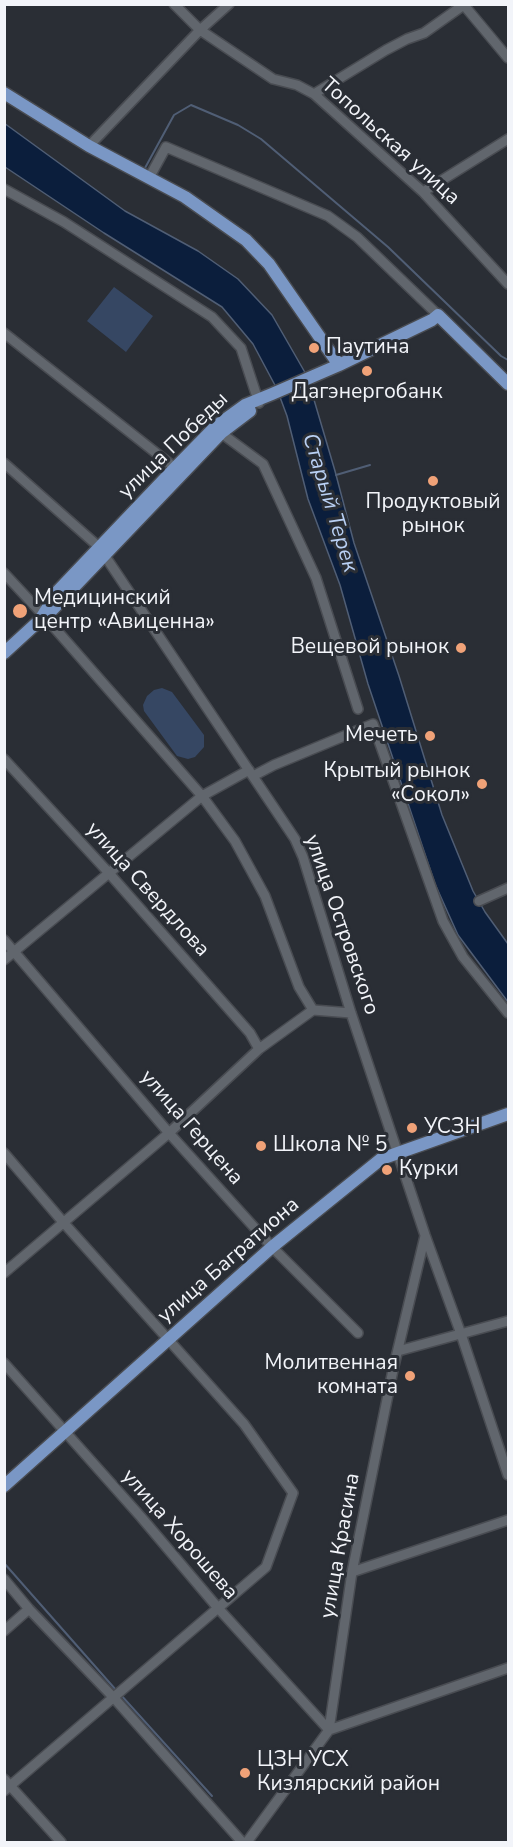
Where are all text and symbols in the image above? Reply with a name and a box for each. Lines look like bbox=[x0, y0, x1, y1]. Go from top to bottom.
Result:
street label: Топольская улица bbox=[316, 73, 464, 211]
place label: Паутина bbox=[326, 335, 409, 361]
marker: Паутина bbox=[307, 341, 321, 355]
marker: Дагэнергобанк bbox=[360, 364, 374, 378]
place label: Дагэнергобанк bbox=[292, 380, 442, 406]
street label: улица Победы bbox=[114, 387, 234, 505]
water label: Старый Терек bbox=[295, 430, 363, 576]
marker: Продуктовый рынок bbox=[426, 474, 440, 488]
place label: Продуктовый рынок bbox=[366, 490, 500, 540]
place label: Медицинский центр «Авиценна» bbox=[34, 586, 215, 636]
marker: Медицинский центр «Авиценна» bbox=[11, 602, 29, 620]
place label: Вещевой рынок bbox=[291, 635, 449, 661]
marker: Вещевой рынок bbox=[454, 641, 468, 655]
place label: Мечеть bbox=[345, 723, 418, 749]
marker: Мечеть bbox=[423, 729, 437, 743]
place label: Крытый рынок «Сокол» bbox=[323, 759, 470, 809]
marker: Крытый рынок «Сокол» bbox=[475, 777, 489, 791]
street label: улица Свердлова bbox=[80, 817, 214, 963]
street label: улица Островского bbox=[298, 832, 384, 1018]
street label: улица Герцена bbox=[134, 1065, 248, 1191]
place label: УСЗН bbox=[424, 1115, 480, 1141]
marker: УСЗН bbox=[405, 1121, 419, 1135]
place label: Школа № 5 bbox=[273, 1133, 387, 1159]
marker: Школа № 5 bbox=[254, 1139, 268, 1153]
place label: Курки bbox=[399, 1157, 459, 1183]
marker: Курки bbox=[380, 1163, 394, 1177]
street label: улица Багратиона bbox=[153, 1193, 305, 1329]
place label: Молитвенная комната bbox=[265, 1351, 398, 1401]
marker: Молитвенная комната bbox=[403, 1369, 417, 1383]
street label: улица Хорошева bbox=[115, 1465, 243, 1605]
street label: улица Красина bbox=[316, 1471, 366, 1621]
place label: ЦЗН УСХ Кизлярский район bbox=[257, 1748, 440, 1798]
marker: ЦЗН УСХ Кизлярский район bbox=[238, 1766, 252, 1780]

